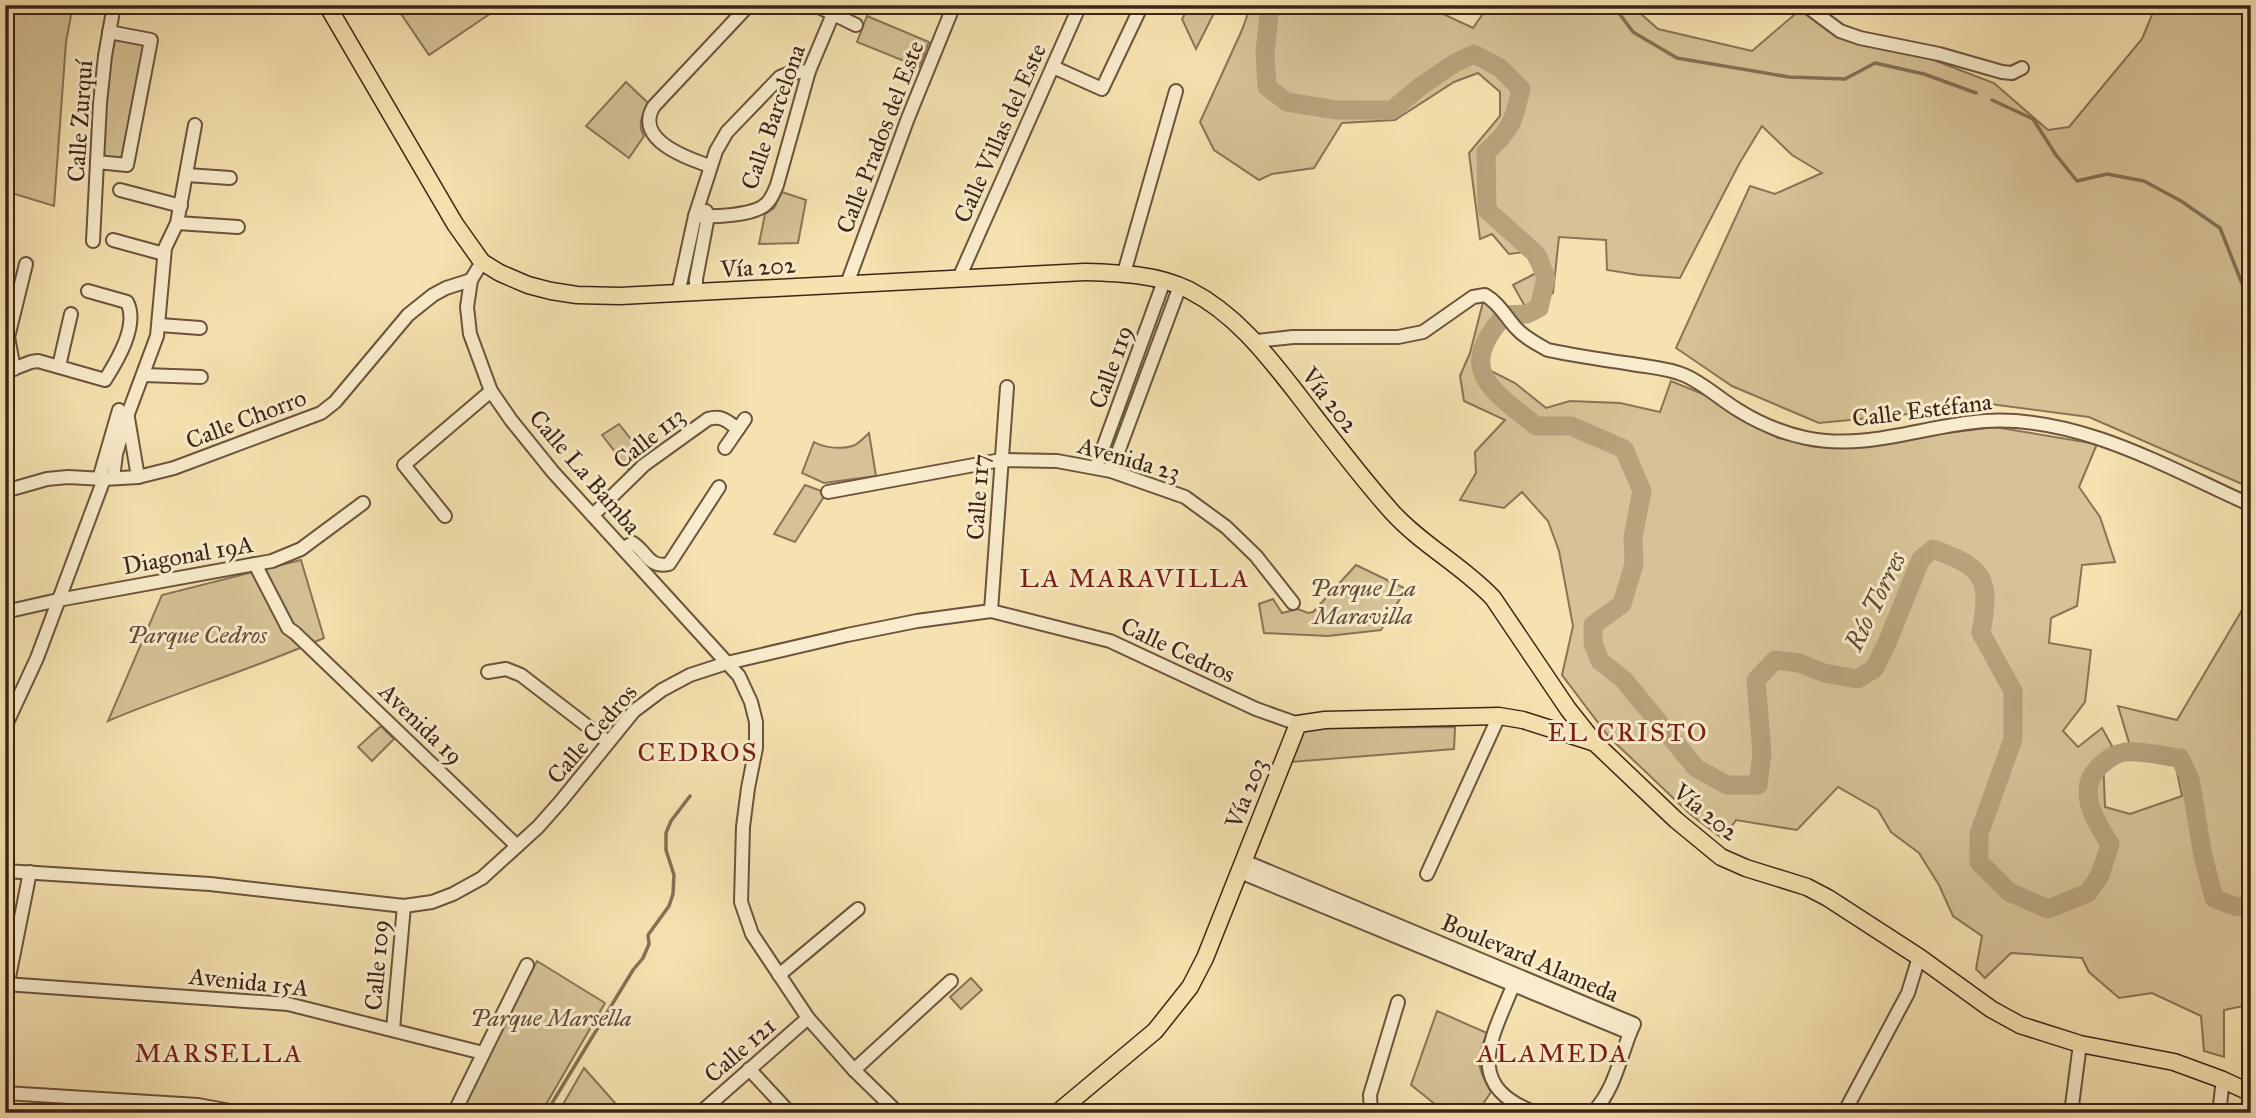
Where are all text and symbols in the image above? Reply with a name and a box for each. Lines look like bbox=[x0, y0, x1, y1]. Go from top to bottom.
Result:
street label: Calle Prados del Este bbox=[829, 37, 931, 237]
street label: Calle Villas del Este bbox=[947, 39, 1053, 227]
street label: Calle Barcelona bbox=[734, 40, 812, 193]
street label: Calle Zurquí bbox=[61, 58, 99, 183]
street label: Vía 202 bbox=[718, 249, 797, 285]
street label: Calle 119 bbox=[1082, 321, 1140, 413]
street label: Vía 202 bbox=[1294, 360, 1365, 439]
street label: Calle Chorro bbox=[182, 382, 310, 456]
street label: Calle Estéfana bbox=[1851, 386, 1994, 433]
street label: Calle 113 bbox=[607, 401, 691, 475]
street label: Calle La Bamba bbox=[523, 404, 648, 541]
street label: Avenida 23 bbox=[1074, 430, 1183, 488]
street label: Calle 117 bbox=[960, 453, 996, 541]
street label: Diagonal 19A bbox=[120, 529, 256, 581]
water label: Río Torres bbox=[1837, 546, 1913, 657]
district label: LA MARAVILLA bbox=[1019, 562, 1251, 594]
park label: Parque La Maravilla bbox=[1310, 573, 1416, 631]
street label: Calle Cedros bbox=[1116, 610, 1240, 690]
park label: Parque Cedros bbox=[127, 620, 268, 650]
street label: Avenida 19 bbox=[372, 676, 469, 771]
street label: Calle Cedros bbox=[540, 678, 644, 790]
district label: EL CRISTO bbox=[1547, 716, 1709, 748]
district label: CEDROS bbox=[637, 736, 759, 768]
street label: Vía 203 bbox=[1218, 753, 1274, 834]
street label: Vía 202 bbox=[1666, 776, 1745, 848]
street label: Boulevard Alameda bbox=[1437, 907, 1624, 1009]
street label: Calle 109 bbox=[358, 918, 396, 1012]
street label: Avenida 15A bbox=[187, 961, 310, 1003]
park label: Parque Marsella bbox=[470, 1003, 632, 1033]
street label: Calle 121 bbox=[698, 1011, 782, 1089]
district label: MARSELLA bbox=[135, 1037, 303, 1069]
district label: ALAMEDA bbox=[1476, 1037, 1629, 1069]

